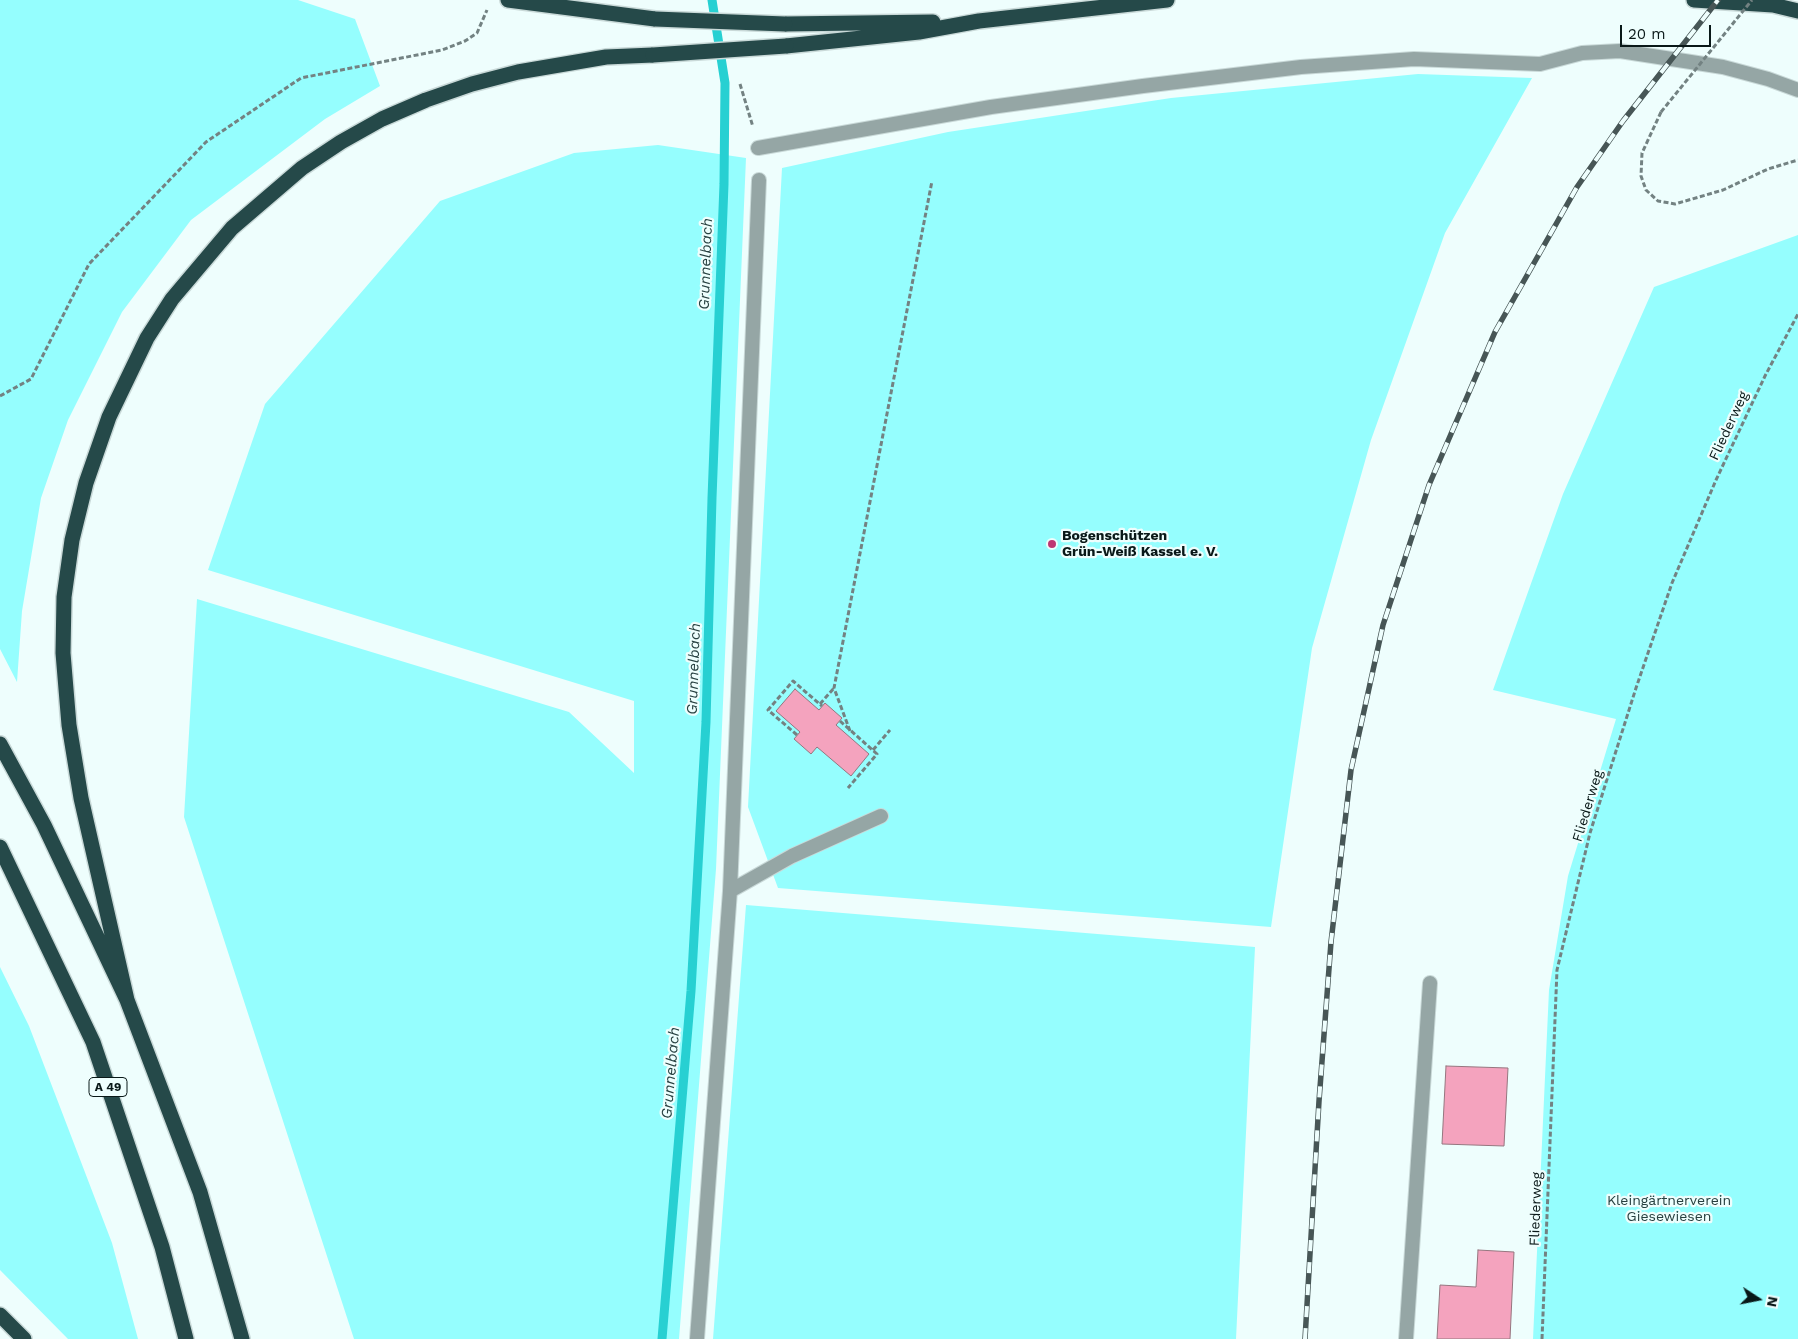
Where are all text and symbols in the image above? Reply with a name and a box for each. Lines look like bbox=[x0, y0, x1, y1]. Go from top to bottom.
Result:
scale bar bbox=[1623, 15, 1714, 47]
text: 20 m bbox=[1628, 25, 1666, 43]
water label: Grunnelbach bbox=[695, 218, 717, 310]
street label: Fliederweg bbox=[1706, 389, 1752, 463]
place label: Bogenschützen Grün-Weiß Kassel e. V. bbox=[1062, 528, 1218, 560]
marker: Bogenschützen Grün-Weiß Kassel e. V. bbox=[1046, 538, 1058, 550]
water label: Grunnelbach bbox=[683, 623, 705, 715]
street label: Fliederweg bbox=[1569, 768, 1607, 844]
water label: Grunnelbach bbox=[658, 1026, 684, 1120]
road number: A 49 bbox=[89, 1078, 127, 1096]
street label: Fliederweg bbox=[1526, 1172, 1546, 1246]
park label: Kleingärtnerverein Giesewiesen bbox=[1607, 1193, 1731, 1226]
north arrow bbox=[1733, 1274, 1783, 1324]
text: N bbox=[1764, 1295, 1782, 1308]

